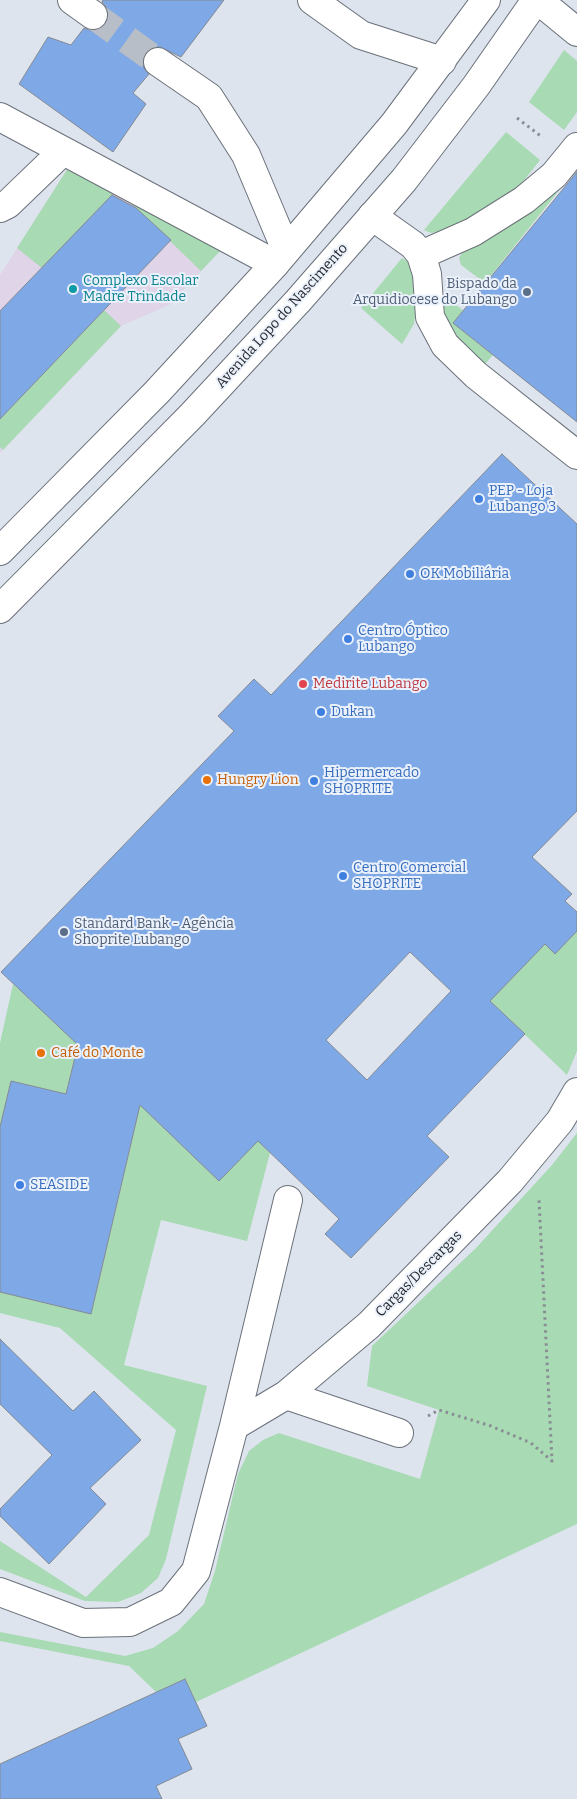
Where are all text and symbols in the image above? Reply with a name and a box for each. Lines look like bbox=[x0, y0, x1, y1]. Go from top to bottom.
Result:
street label: Avenida Lopo do Nascimento bbox=[213, 240, 351, 392]
place label: Complexo Escolar Madre Trindade bbox=[83, 273, 199, 306]
place label: Bispado da Arquidiocese do Lubango bbox=[353, 276, 517, 308]
marker: Complexo Escolar Madre Trindade bbox=[67, 283, 79, 295]
marker: Bispado da Arquidiocese do Lubango bbox=[521, 286, 533, 298]
place label: PEP - Loja Lubango 3 bbox=[489, 483, 556, 516]
marker: PEP - Loja Lubango 3 bbox=[473, 493, 485, 505]
place label: OK Mobiliária bbox=[420, 566, 509, 582]
marker: OK Mobiliária bbox=[404, 568, 416, 580]
place label: Centro Óptico Lubango bbox=[358, 623, 448, 656]
marker: Centro Óptico Lubango bbox=[342, 633, 354, 645]
place label: Medirite Lubango bbox=[313, 676, 427, 692]
marker: Medirite Lubango bbox=[297, 678, 309, 690]
place label: Dukan bbox=[331, 704, 374, 720]
marker: Dukan bbox=[315, 706, 327, 718]
place label: Hipermercado SHOPRITE bbox=[324, 765, 419, 798]
place label: Hungry Lion bbox=[217, 772, 298, 788]
marker: Hungry Lion bbox=[201, 774, 213, 786]
marker: Hipermercado SHOPRITE bbox=[308, 775, 320, 787]
place label: Centro Comercial SHOPRITE bbox=[353, 860, 466, 892]
marker: Centro Comercial SHOPRITE bbox=[337, 870, 349, 882]
place label: Standard Bank - Agência Shoprite Lubango bbox=[74, 916, 234, 949]
marker: Standard Bank - Agência Shoprite Lubango bbox=[58, 926, 70, 938]
place label: Café do Monte bbox=[51, 1045, 143, 1061]
marker: Café do Monte bbox=[35, 1047, 47, 1059]
place label: SEASIDE bbox=[30, 1177, 88, 1193]
marker: SEASIDE bbox=[14, 1179, 26, 1191]
street label: Cargas/Descargas bbox=[372, 1227, 466, 1321]

